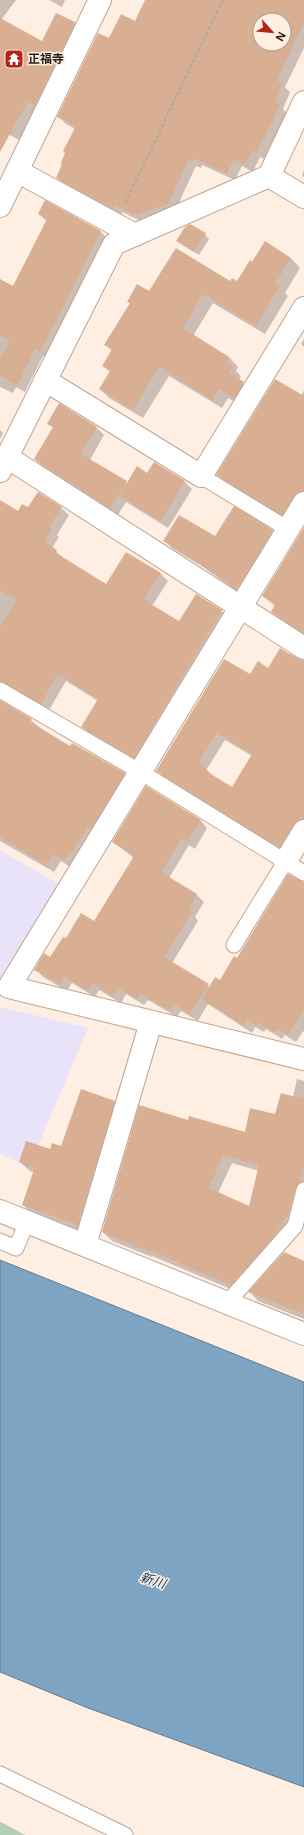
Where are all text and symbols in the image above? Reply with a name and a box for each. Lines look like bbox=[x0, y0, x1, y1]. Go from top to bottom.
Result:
north arrow bbox=[252, 12, 292, 52]
text: N bbox=[273, 29, 290, 44]
temple icon: 正福寺 bbox=[3, 48, 25, 70]
place label: 正福寺 bbox=[28, 50, 64, 67]
water label: 新川 bbox=[138, 1567, 170, 1593]

